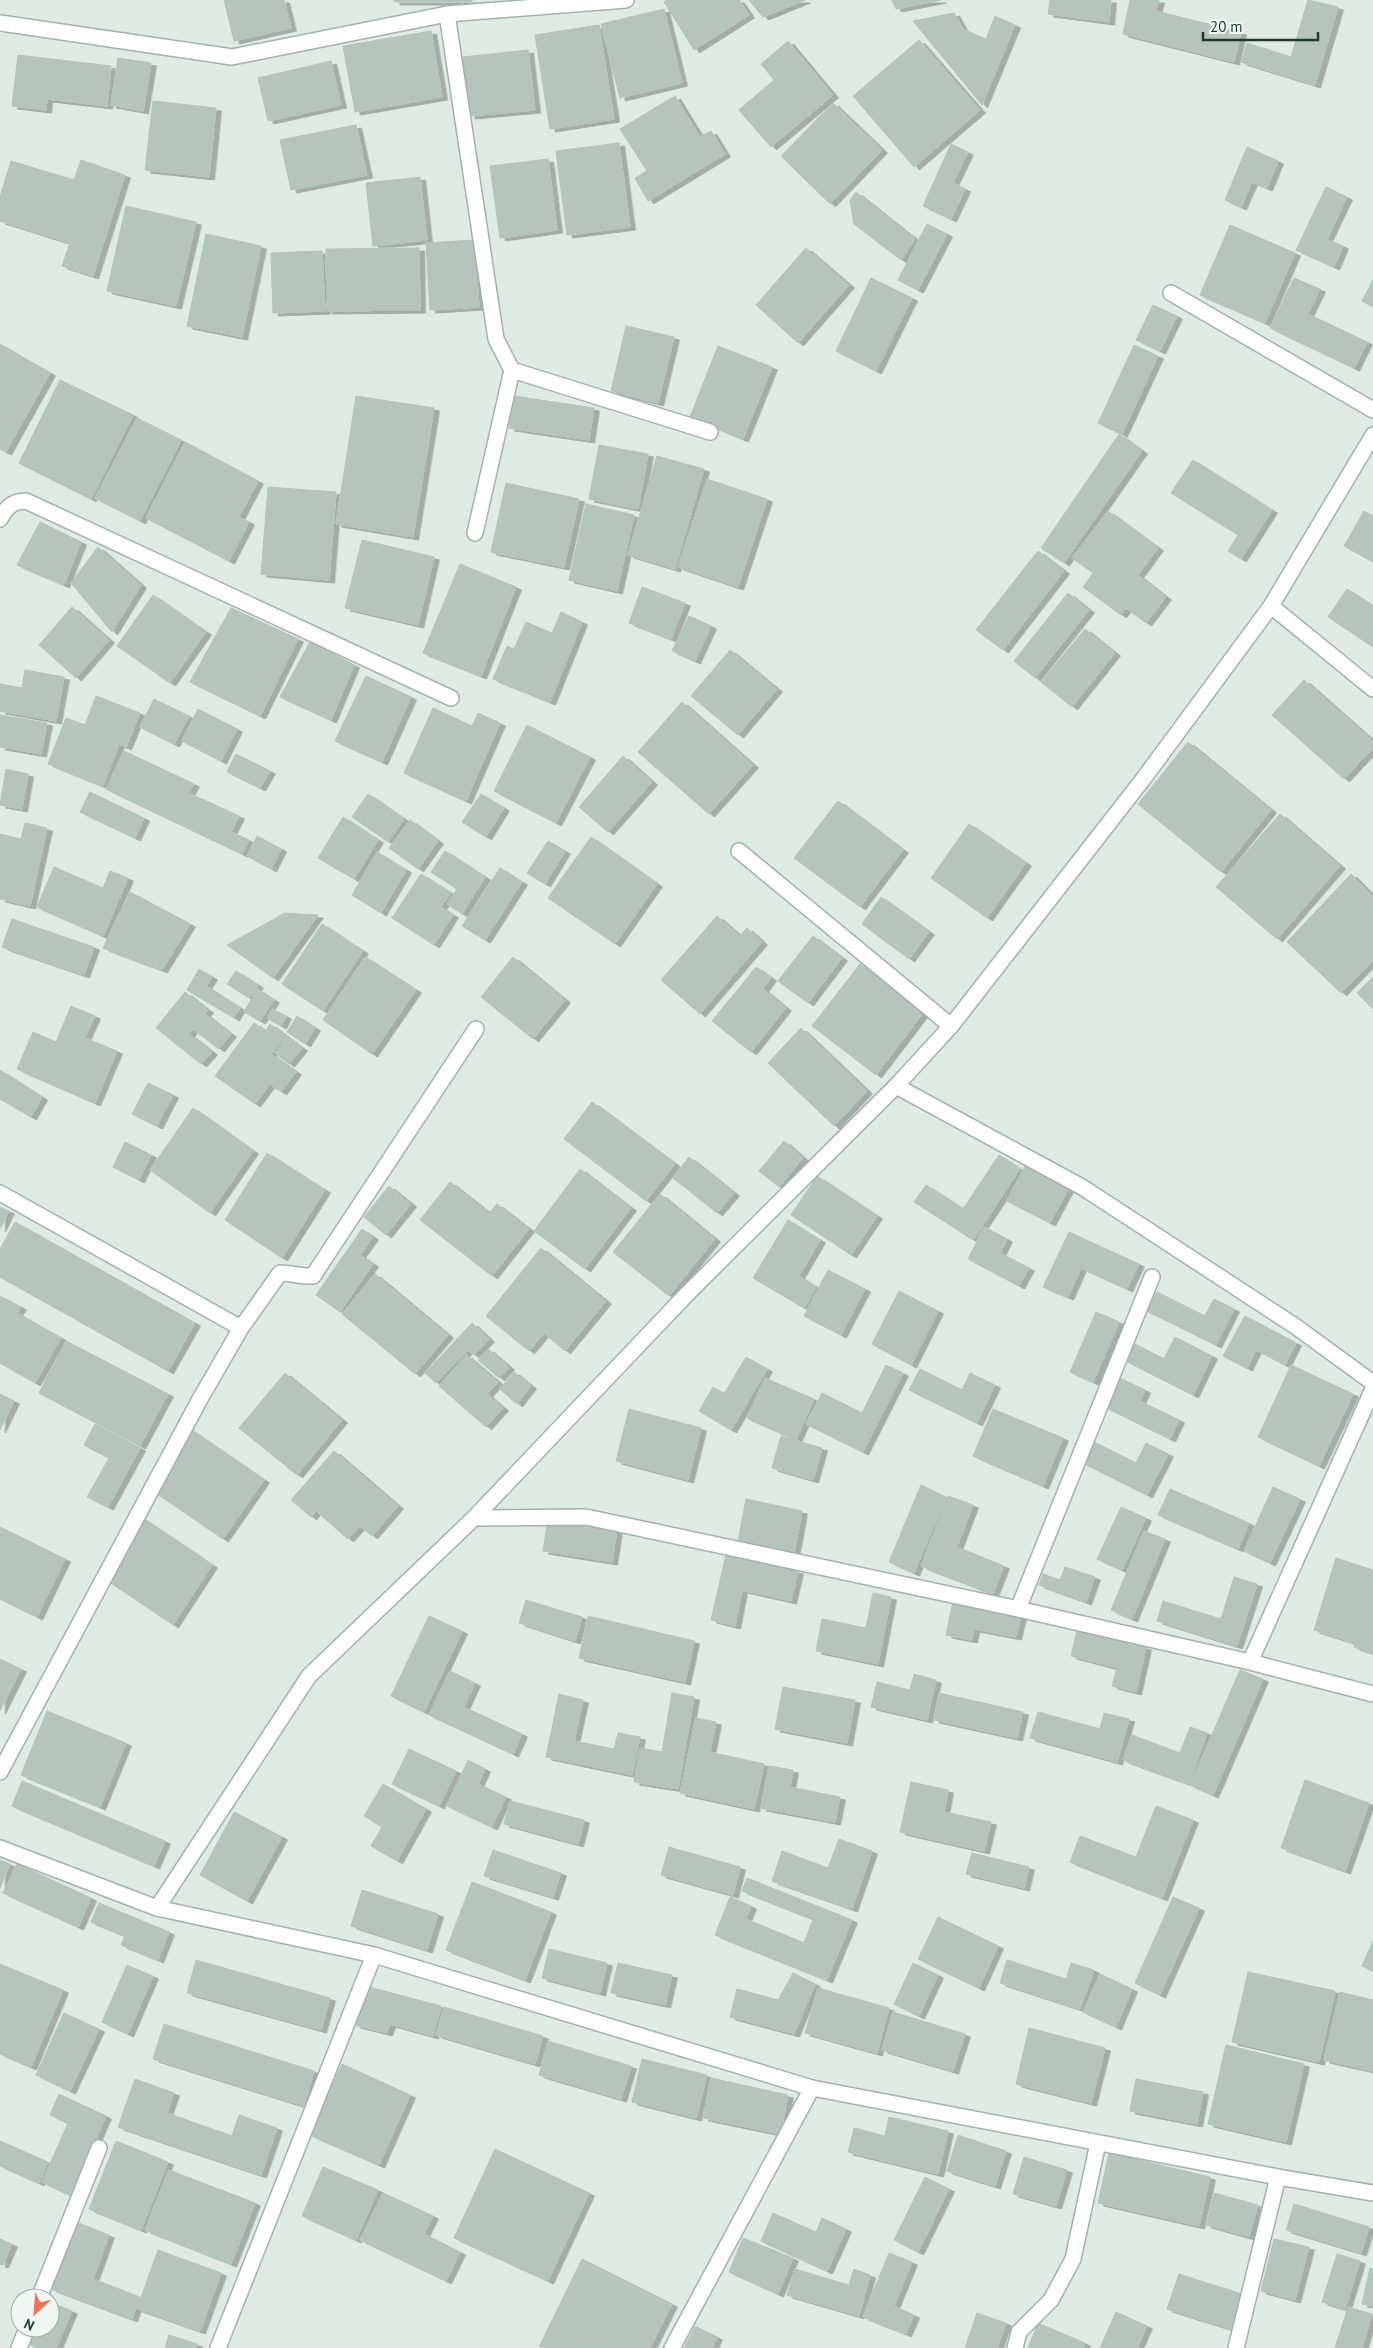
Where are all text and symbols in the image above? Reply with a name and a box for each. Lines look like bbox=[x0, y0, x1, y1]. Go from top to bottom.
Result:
scale bar bbox=[1203, 10, 1318, 42]
text: 20 m bbox=[1210, 17, 1243, 36]
north arrow bbox=[10, 2288, 60, 2338]
text: N bbox=[21, 2315, 37, 2335]

